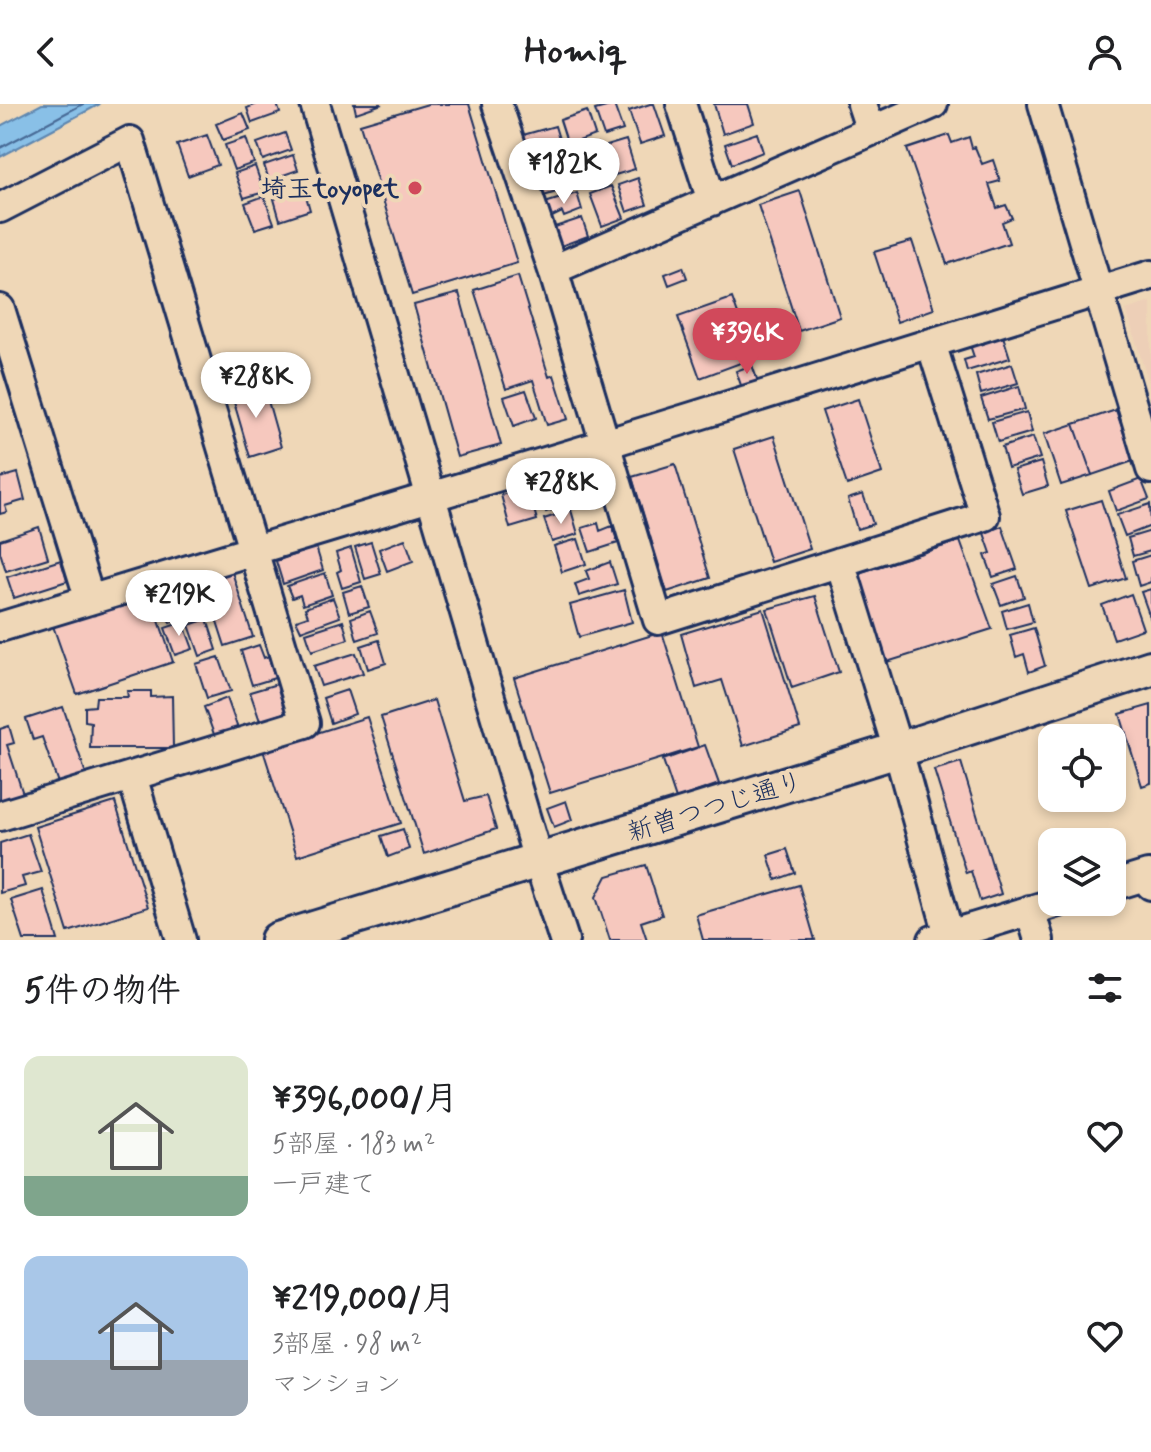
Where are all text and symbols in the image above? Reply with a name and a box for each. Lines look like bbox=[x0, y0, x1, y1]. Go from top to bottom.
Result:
text: Homiq bbox=[524, 29, 627, 76]
icon: back bbox=[24, 30, 68, 74]
icon: person bbox=[1083, 30, 1127, 74]
pin: ¥182K bbox=[508, 138, 620, 206]
text: ¥182K bbox=[527, 147, 601, 181]
place label: 埼玉toyopet bbox=[261, 173, 400, 207]
marker: 埼玉toyopet bbox=[406, 179, 424, 197]
pin: ¥396K bbox=[691, 308, 803, 376]
text: ¥396K bbox=[711, 317, 783, 351]
pin: ¥288K bbox=[200, 352, 312, 420]
text: ¥288K bbox=[219, 361, 293, 395]
pin: ¥288K bbox=[505, 458, 617, 526]
text: ¥288K bbox=[524, 467, 598, 501]
pin: ¥219K bbox=[123, 570, 235, 638]
text: ¥219K bbox=[144, 579, 214, 613]
map controls bbox=[1038, 724, 1126, 916]
button: locate bbox=[1038, 724, 1126, 812]
street label: 新曽つつじ通り bbox=[624, 765, 808, 851]
button: layers bbox=[1038, 828, 1126, 916]
icon: filters bbox=[1083, 966, 1127, 1010]
text: 5件の物件 bbox=[24, 969, 180, 1014]
text: ¥396,000/月 bbox=[272, 1077, 458, 1122]
icon: home bbox=[88, 1088, 184, 1184]
icon: heart bbox=[1083, 1114, 1127, 1158]
text: 5部屋 · 183 m² bbox=[272, 1128, 435, 1162]
text: 一戸建て bbox=[272, 1168, 376, 1202]
text: ¥219,000/月 bbox=[272, 1277, 456, 1322]
icon: home bbox=[88, 1288, 184, 1384]
icon: heart bbox=[1083, 1314, 1127, 1358]
text: 3部屋 · 98 m² bbox=[272, 1328, 422, 1362]
text: マンション bbox=[272, 1368, 401, 1402]

